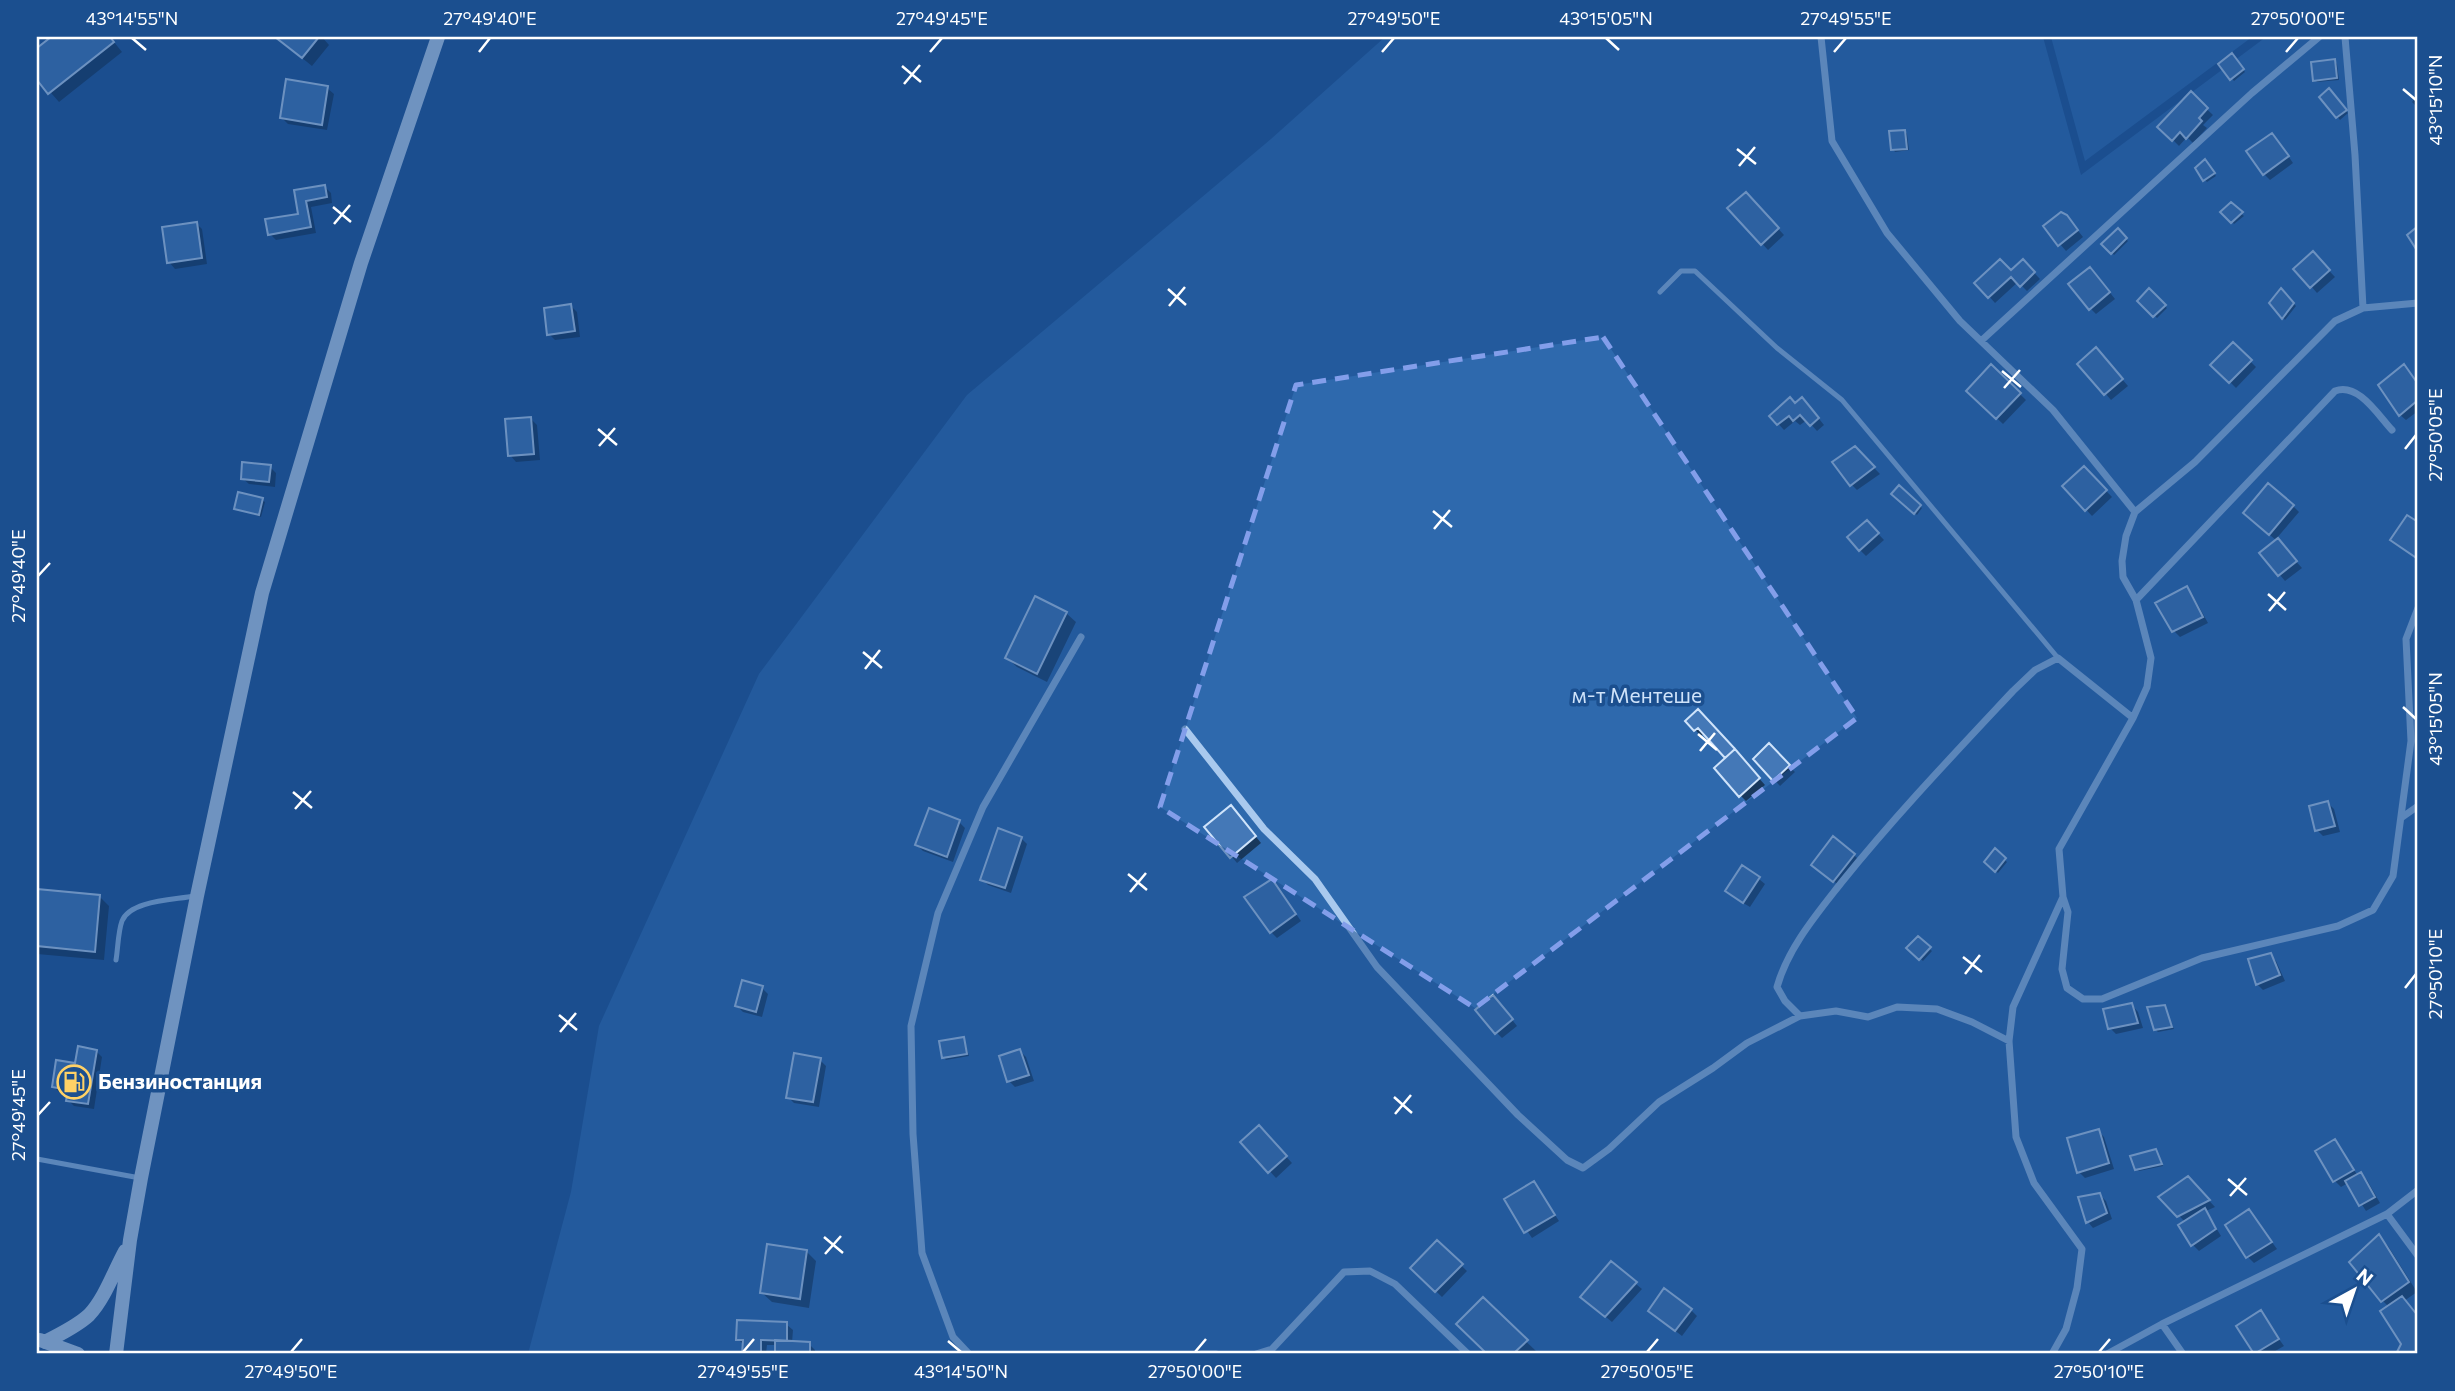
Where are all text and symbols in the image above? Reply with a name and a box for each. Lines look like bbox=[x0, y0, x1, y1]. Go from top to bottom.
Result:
text: 43°14'55"N bbox=[86, 7, 178, 29]
text: 27°49'40"E bbox=[443, 7, 537, 29]
text: 27°49'45"E bbox=[896, 7, 988, 29]
text: 27°49'50"E bbox=[1348, 7, 1440, 29]
text: 43°15'05"N bbox=[1559, 7, 1653, 29]
text: 27°49'55"E bbox=[1800, 7, 1892, 29]
text: 27°50'00"E bbox=[2251, 7, 2345, 29]
text: 43°15'10"N bbox=[2424, 55, 2446, 145]
text: 27°50'05"E bbox=[2424, 388, 2446, 482]
text: 27°49'40"E bbox=[7, 529, 29, 623]
text: 43°15'05"N bbox=[2424, 672, 2446, 766]
park label: м-т Ментeше bbox=[1572, 682, 1702, 707]
text: 27°50'10"E bbox=[2424, 929, 2446, 1019]
fuel station icon: Бензиностанция bbox=[55, 1063, 93, 1101]
place label: Бензиностанция bbox=[98, 1068, 262, 1093]
text: 27°49'45"E bbox=[7, 1069, 29, 1161]
north arrow bbox=[2318, 1254, 2388, 1324]
text: N bbox=[2352, 1263, 2378, 1290]
text: 27°49'50"E bbox=[245, 1360, 337, 1382]
text: 27°49'55"E bbox=[697, 1360, 789, 1382]
text: 43°14'50"N bbox=[914, 1360, 1008, 1382]
text: 27°50'00"E bbox=[1148, 1360, 1242, 1382]
text: 27°50'05"E bbox=[1600, 1360, 1694, 1382]
text: 27°50'10"E bbox=[2054, 1360, 2144, 1382]

